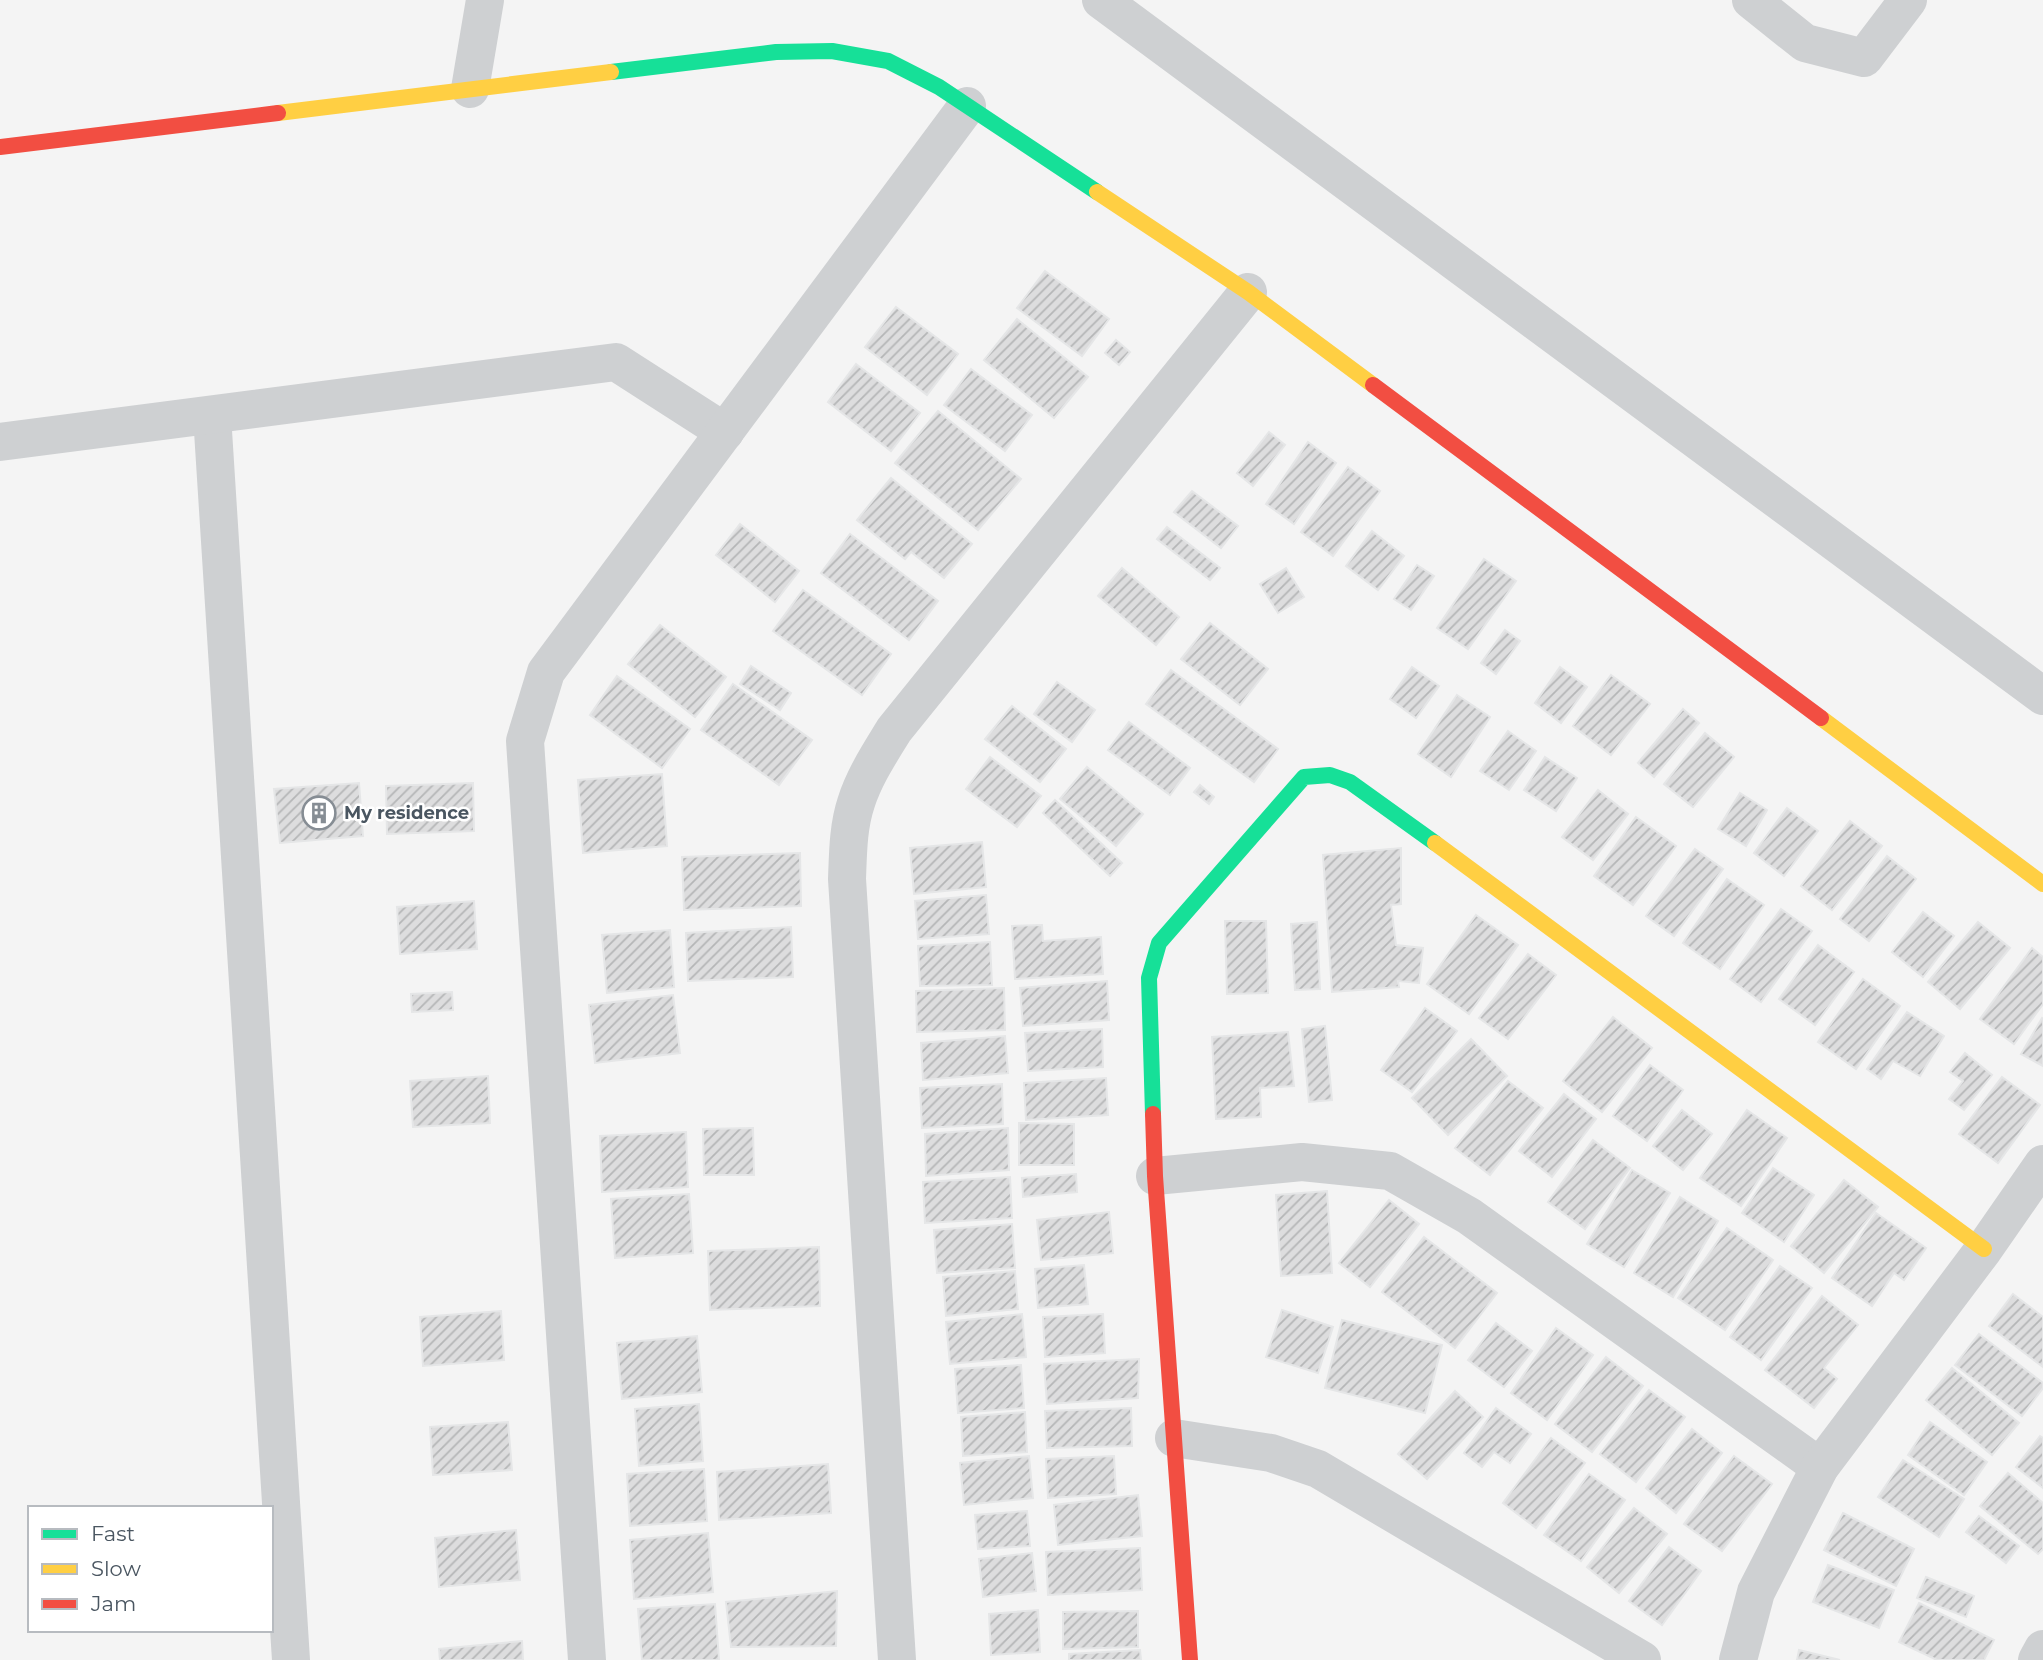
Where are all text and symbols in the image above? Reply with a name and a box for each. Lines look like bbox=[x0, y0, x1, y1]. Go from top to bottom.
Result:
building icon: My residence bbox=[300, 794, 338, 832]
place label: My residence bbox=[344, 802, 469, 824]
legend bbox=[28, 1506, 273, 1632]
text: Fast bbox=[91, 1521, 135, 1546]
text: Slow bbox=[91, 1556, 141, 1581]
text: Jam bbox=[90, 1591, 136, 1616]

